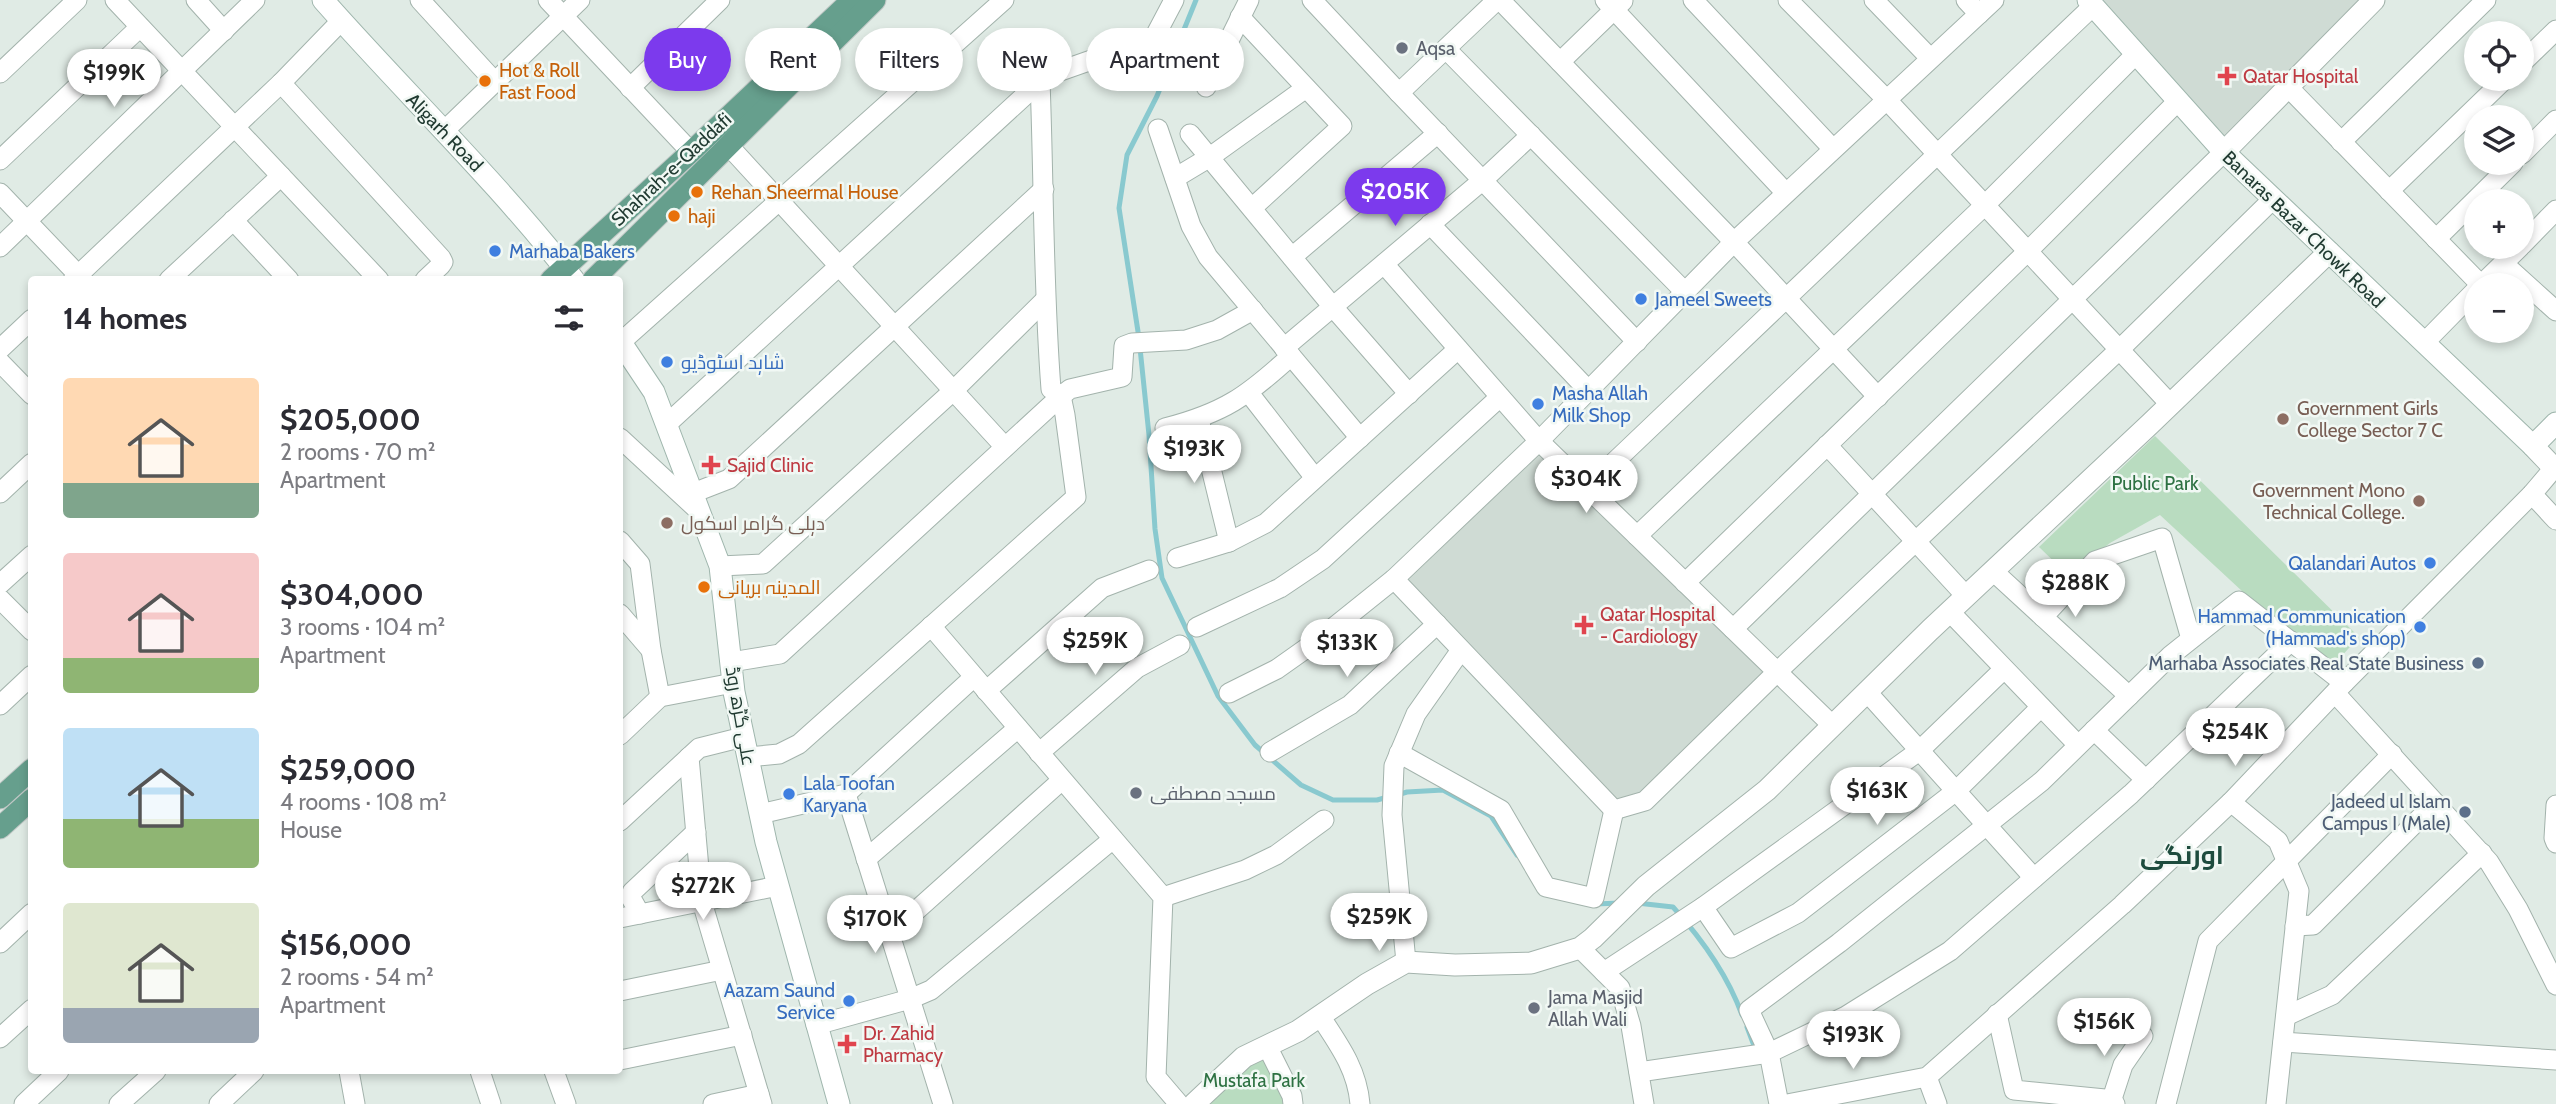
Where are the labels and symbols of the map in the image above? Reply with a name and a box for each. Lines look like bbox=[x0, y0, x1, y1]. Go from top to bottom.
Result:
place label: Aqsa bbox=[1416, 37, 1455, 60]
marker: Aqsa bbox=[1394, 40, 1410, 56]
pin: $199K bbox=[65, 50, 163, 109]
place label: Hot & Roll Fast Food bbox=[499, 59, 580, 104]
place label: Qatar Hospital bbox=[2243, 65, 2359, 88]
marker: Qatar Hospital bbox=[2217, 66, 2237, 86]
marker: Hot & Roll Fast Food bbox=[477, 73, 493, 89]
street label: Aligarh Road bbox=[401, 88, 488, 176]
street label: Shahrah-e-Qaddafi bbox=[607, 108, 736, 231]
street label: Banaras Bazar Chowk Road bbox=[2218, 146, 2389, 313]
pin: $205K bbox=[1346, 168, 1444, 228]
place label: Rehan Sheermal House bbox=[711, 181, 899, 204]
marker: Rehan Sheermal House bbox=[689, 184, 705, 200]
place label: haji bbox=[688, 205, 715, 228]
marker: haji bbox=[666, 208, 682, 224]
place label: Marhaba Bakers bbox=[509, 240, 635, 263]
marker: Marhaba Bakers bbox=[487, 243, 503, 259]
place label: Jameel Sweets bbox=[1654, 288, 1772, 311]
marker: Jameel Sweets bbox=[1633, 291, 1649, 307]
place label: شاہد اسٹوڈیو bbox=[681, 351, 784, 375]
marker: شاہد اسٹوڈیو bbox=[659, 354, 675, 370]
place label: Masha Allah Milk Shop bbox=[1552, 382, 1648, 427]
marker: Masha Allah Milk Shop bbox=[1530, 396, 1546, 412]
place label: Government Girls College Sector 7 C bbox=[2297, 397, 2443, 442]
marker: Government Girls College Sector 7 C bbox=[2275, 411, 2291, 427]
pin: $193K bbox=[1145, 426, 1243, 485]
place label: Sajid Clinic bbox=[727, 454, 814, 477]
marker: Sajid Clinic bbox=[701, 455, 721, 475]
pin: $304K bbox=[1537, 456, 1635, 515]
park label: Public Park bbox=[2112, 472, 2199, 495]
place label: Government Mono Technical College. bbox=[2252, 479, 2405, 524]
marker: Government Mono Technical College. bbox=[2411, 493, 2427, 509]
place label: دہلی گرامر اسکول bbox=[681, 512, 825, 536]
marker: دہلی گرامر اسکول bbox=[659, 515, 675, 531]
place label: Qalandari Autos bbox=[2288, 552, 2416, 575]
marker: Qalandari Autos bbox=[2422, 555, 2438, 571]
pin: $288K bbox=[2026, 560, 2124, 619]
place label: المدینہ بریانی bbox=[718, 576, 821, 599]
marker: المدینہ بریانی bbox=[696, 579, 712, 595]
place label: Qatar Hospital - Cardiology bbox=[1600, 603, 1716, 648]
place label: Hammad Communication (Hammad's shop) bbox=[2198, 605, 2406, 650]
marker: Qatar Hospital - Cardiology bbox=[1574, 615, 1594, 635]
pin: $259K bbox=[1046, 618, 1144, 677]
marker: Hammad Communication (Hammad's shop) bbox=[2412, 619, 2428, 635]
pin: $133K bbox=[1298, 620, 1396, 679]
place label: Marhaba Associates Real State Business bbox=[2148, 652, 2464, 675]
marker: Marhaba Associates Real State Business bbox=[2470, 655, 2486, 671]
street label: علی گڑھ روڈ bbox=[720, 665, 761, 768]
pin: $254K bbox=[2186, 708, 2284, 768]
pin: $163K bbox=[1828, 768, 1926, 827]
place label: Lala Toofan Karyana bbox=[803, 772, 895, 817]
place label: مسجد مصطفی bbox=[1150, 782, 1276, 805]
marker: مسجد مصطفی bbox=[1128, 785, 1144, 801]
marker: Lala Toofan Karyana bbox=[781, 786, 797, 802]
place label: Jadeed ul Islam Campus I (Male) bbox=[2322, 790, 2451, 835]
marker: Jadeed ul Islam Campus I (Male) bbox=[2457, 804, 2473, 820]
district label: اورنگی bbox=[2140, 839, 2224, 871]
pin: $272K bbox=[654, 862, 752, 922]
pin: $259K bbox=[1330, 894, 1428, 953]
pin: $170K bbox=[826, 895, 924, 955]
place label: Aazam Saund Service bbox=[724, 979, 835, 1024]
place label: Jama Masjid Allah Wali bbox=[1547, 986, 1643, 1031]
marker: Aazam Saund Service bbox=[841, 993, 857, 1009]
pin: $156K bbox=[2055, 998, 2153, 1058]
marker: Jama Masjid Allah Wali bbox=[1526, 1000, 1542, 1016]
pin: $193K bbox=[1804, 1012, 1902, 1071]
place label: Dr. Zahid Pharmacy bbox=[863, 1022, 944, 1067]
marker: Dr. Zahid Pharmacy bbox=[837, 1034, 857, 1054]
park label: Mustafa Park bbox=[1203, 1069, 1306, 1092]

